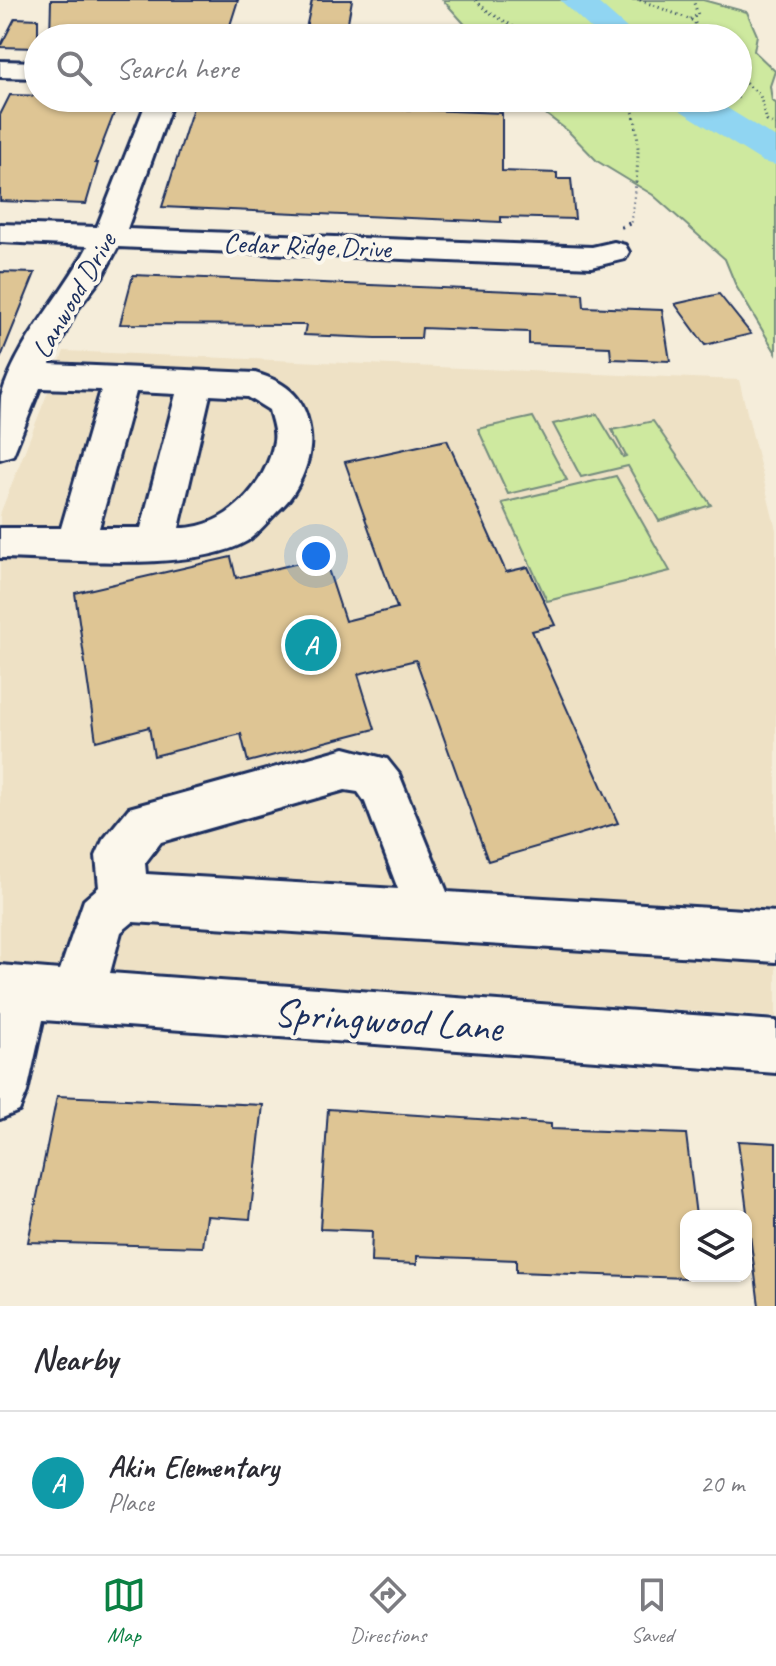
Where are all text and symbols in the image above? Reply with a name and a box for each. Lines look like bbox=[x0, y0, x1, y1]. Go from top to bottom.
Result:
search box bbox=[24, 24, 752, 112]
icon: search bbox=[52, 46, 96, 90]
text: Search here bbox=[116, 49, 238, 87]
street label: Lanwood Drive bbox=[24, 225, 124, 364]
street label: Cedar Ridge Drive bbox=[223, 225, 393, 266]
your location bbox=[296, 536, 336, 576]
pin: A bbox=[285, 615, 337, 675]
street label: Springwood Lane bbox=[272, 987, 507, 1053]
map controls bbox=[680, 1210, 752, 1282]
button: layers bbox=[680, 1210, 752, 1282]
text: Nearby bbox=[32, 1337, 118, 1380]
text: Akin Elementary bbox=[108, 1448, 279, 1486]
text: A bbox=[51, 1467, 65, 1500]
text: 20 m bbox=[700, 1467, 744, 1500]
text: Place bbox=[108, 1486, 154, 1519]
tab: Map bbox=[102, 1573, 146, 1649]
tab: Directions bbox=[350, 1573, 426, 1649]
tab: Saved bbox=[630, 1573, 674, 1649]

